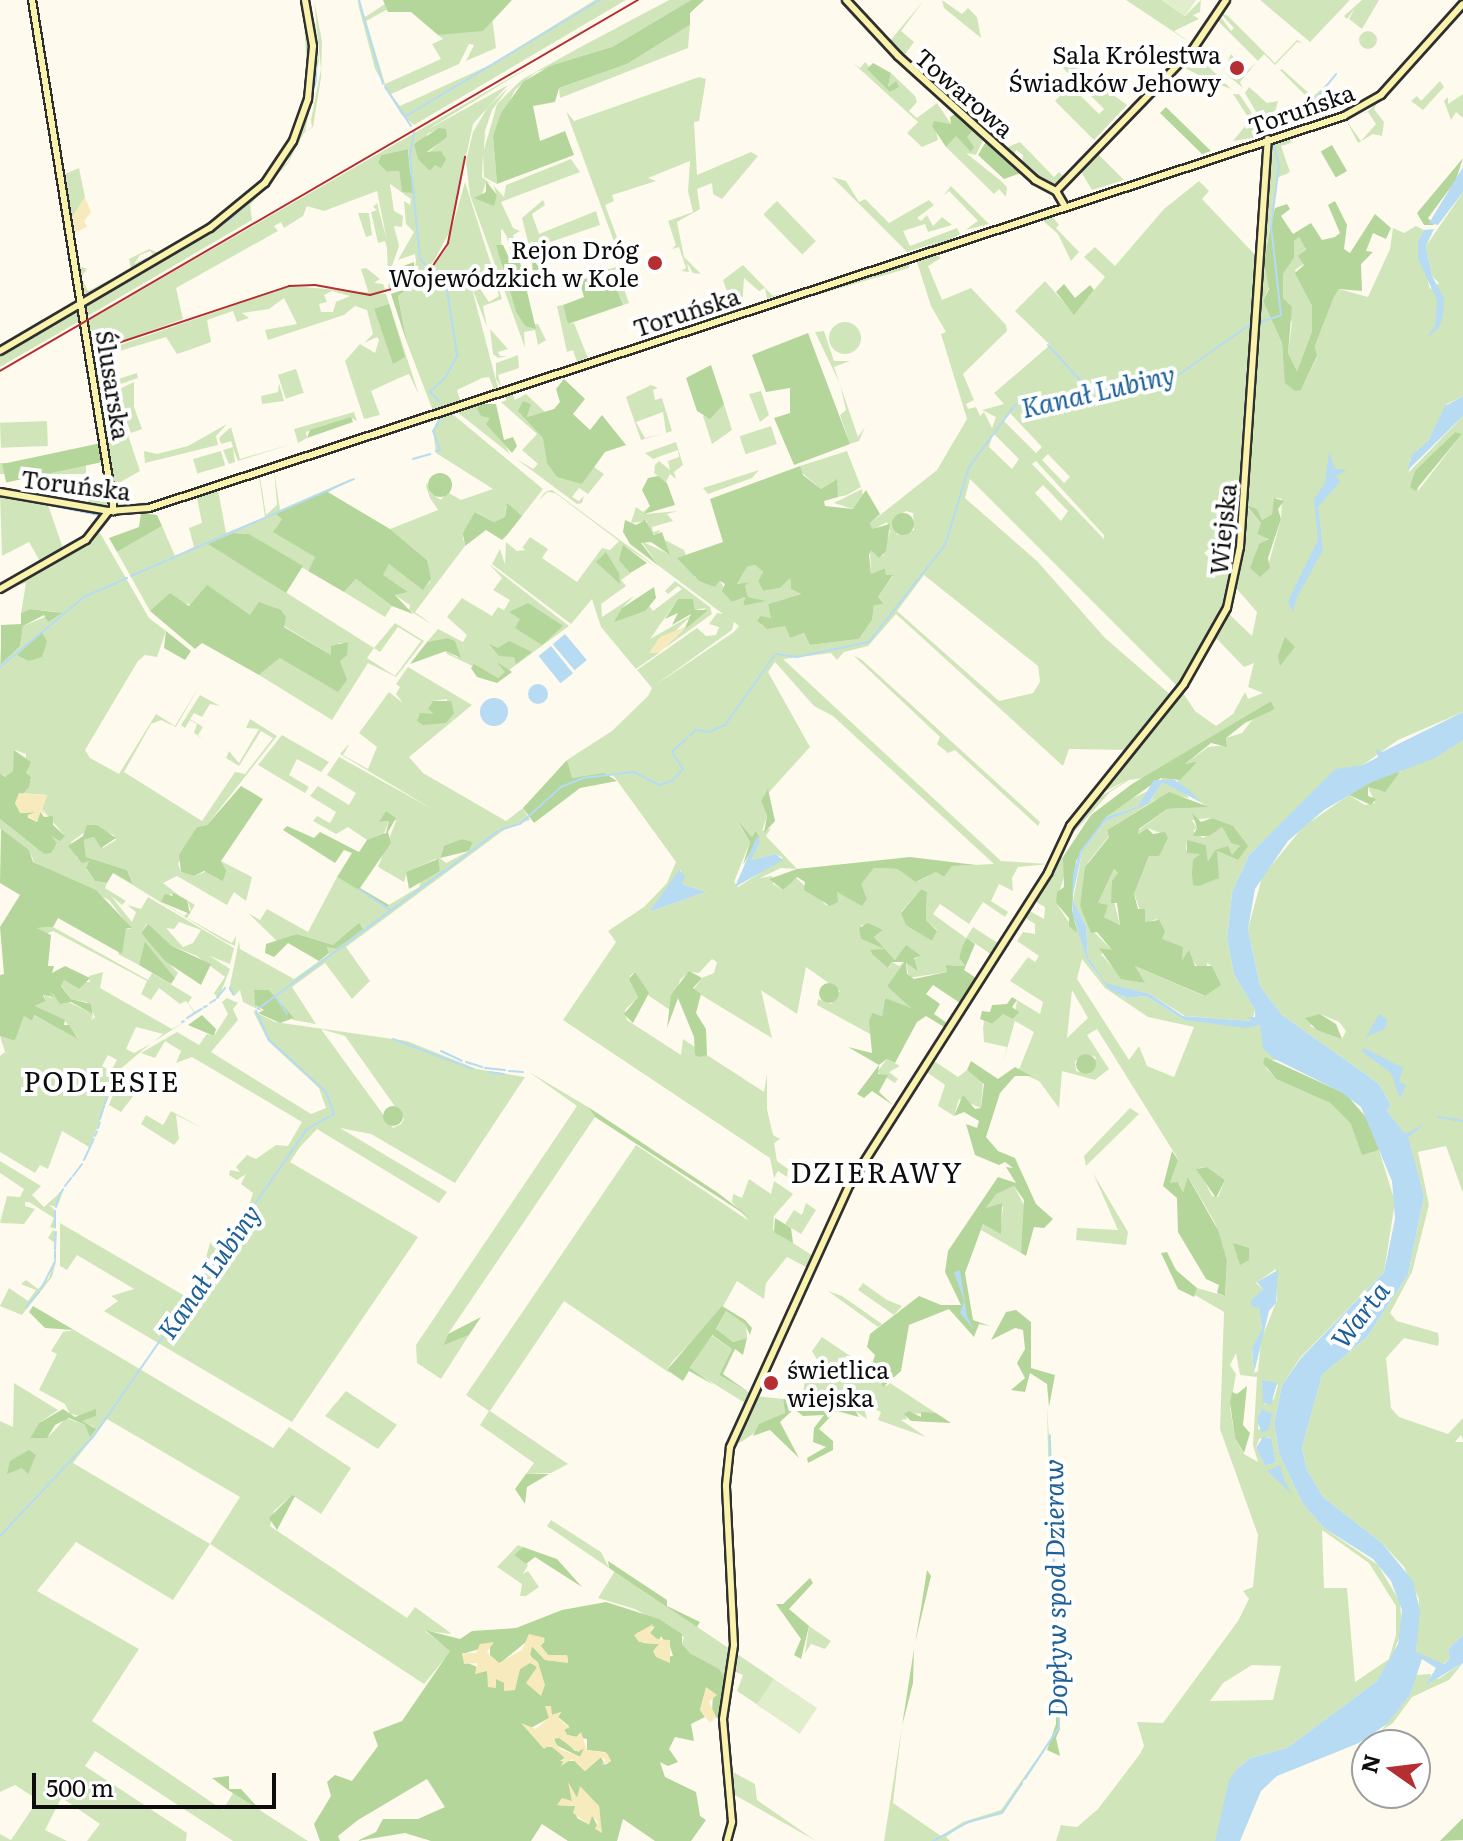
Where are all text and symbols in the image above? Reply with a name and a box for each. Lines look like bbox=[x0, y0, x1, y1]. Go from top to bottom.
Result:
place label: Sala Królestwa Świadków Jehowy bbox=[1009, 40, 1221, 96]
street label: Towarowa bbox=[910, 41, 1020, 143]
marker: Sala Królestwa Świadków Jehowy bbox=[1228, 59, 1246, 77]
street label: Toruńska bbox=[1244, 76, 1358, 140]
place label: Rejon Dróg Wojewódzkich w Kole bbox=[388, 235, 639, 291]
marker: Rejon Dróg Wojewódzkich w Kole bbox=[646, 254, 664, 272]
street label: Toruńska bbox=[629, 280, 743, 342]
street label: Ślusarska bbox=[91, 328, 137, 442]
water label: Kanał Lubiny bbox=[1018, 357, 1178, 423]
street label: Toruńska bbox=[19, 463, 133, 505]
street label: Wiejska bbox=[1203, 482, 1241, 576]
district label: PODLESIE bbox=[23, 1063, 181, 1097]
district label: DZIERAWY bbox=[790, 1154, 964, 1188]
water label: Kanał Lubiny bbox=[150, 1198, 266, 1344]
water label: Warta bbox=[1323, 1275, 1395, 1353]
place label: świetlica wiejska bbox=[787, 1355, 889, 1411]
marker: świetlica wiejska bbox=[762, 1374, 780, 1392]
water label: Dopływ spod Dzieraw bbox=[1036, 1458, 1072, 1718]
north arrow bbox=[1351, 1729, 1431, 1809]
text: N bbox=[1351, 1751, 1387, 1777]
scale bar bbox=[36, 1757, 280, 1807]
text: 500 m bbox=[46, 1769, 114, 1804]

